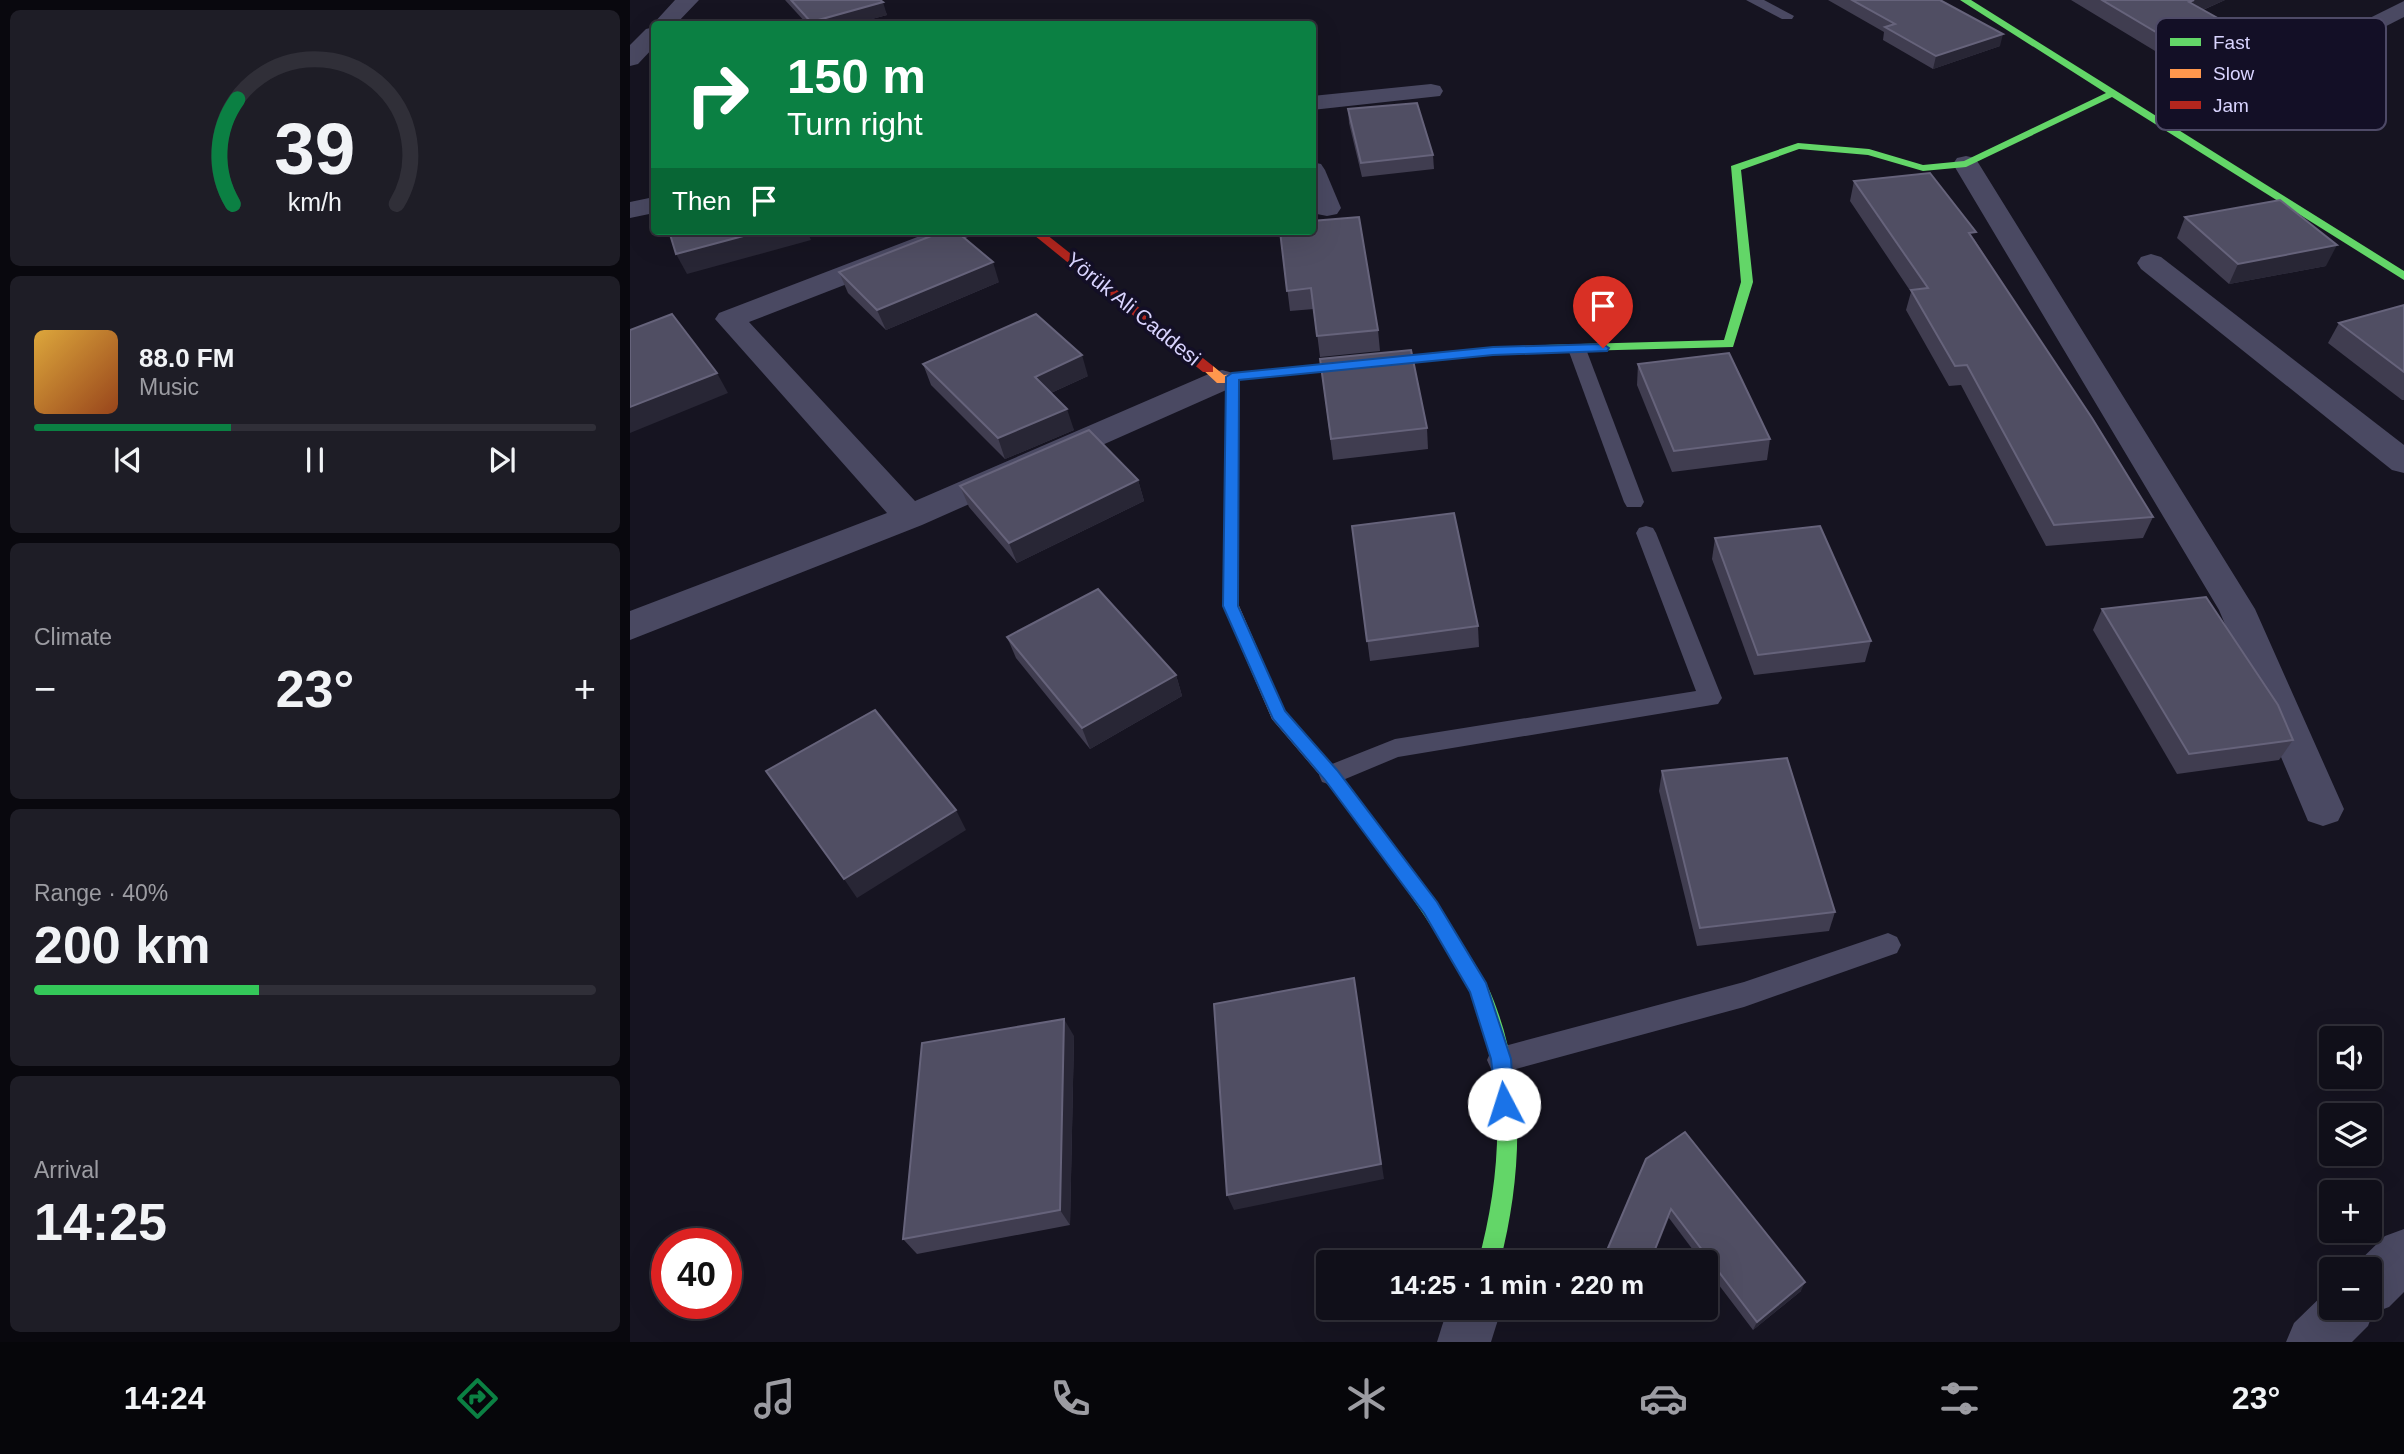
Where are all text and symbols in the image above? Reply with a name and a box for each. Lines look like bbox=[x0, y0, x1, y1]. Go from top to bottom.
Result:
legend bbox=[2156, 18, 2386, 130]
text: Fast bbox=[2213, 32, 2251, 53]
icon: right bbox=[672, 49, 763, 140]
text: 150 m bbox=[787, 49, 926, 103]
text: Slow bbox=[2213, 63, 2254, 84]
text: Jam bbox=[2213, 95, 2249, 116]
text: Turn right bbox=[787, 106, 923, 142]
text: 39 bbox=[275, 109, 355, 190]
icon: arrive bbox=[745, 182, 783, 220]
text: Then bbox=[672, 186, 731, 216]
text: km/h bbox=[288, 188, 342, 216]
street label: Yörük Ali Caddesi bbox=[1062, 248, 1205, 370]
pin bbox=[1573, 276, 1633, 348]
icon: arrive bbox=[1584, 287, 1622, 325]
text: 88.0 FM bbox=[139, 343, 234, 373]
text: Music bbox=[139, 374, 199, 400]
icon: previous bbox=[109, 441, 147, 479]
icon: pause bbox=[296, 441, 334, 479]
icon: next bbox=[483, 441, 521, 479]
text: Climate bbox=[34, 624, 112, 650]
text: 23° bbox=[276, 660, 354, 718]
text: − bbox=[34, 668, 56, 710]
text: + bbox=[574, 668, 596, 710]
text: Range · 40% bbox=[34, 880, 168, 906]
text: 200 km bbox=[34, 916, 210, 974]
map controls bbox=[2319, 1026, 2382, 1320]
button: sound bbox=[2319, 1026, 2382, 1089]
position arrow bbox=[1467, 1067, 1541, 1141]
button: layers bbox=[2319, 1103, 2382, 1166]
text: Arrival bbox=[34, 1157, 99, 1183]
button: + bbox=[2319, 1180, 2382, 1243]
text: 14:25 bbox=[34, 1193, 167, 1251]
speed limit sign: 40 bbox=[651, 1228, 742, 1319]
button: − bbox=[2319, 1257, 2382, 1320]
text: 14:25 · 1 min · 220 m bbox=[1390, 1270, 1644, 1300]
icon: directions bbox=[453, 1374, 502, 1423]
icon: music bbox=[750, 1374, 799, 1423]
icon: phone bbox=[1046, 1374, 1095, 1423]
icon: climate bbox=[1342, 1374, 1391, 1423]
icon: car bbox=[1639, 1374, 1688, 1423]
icon: filters bbox=[1935, 1374, 1984, 1423]
text: 14:24 bbox=[124, 1380, 206, 1416]
text: 23° bbox=[2232, 1380, 2280, 1416]

